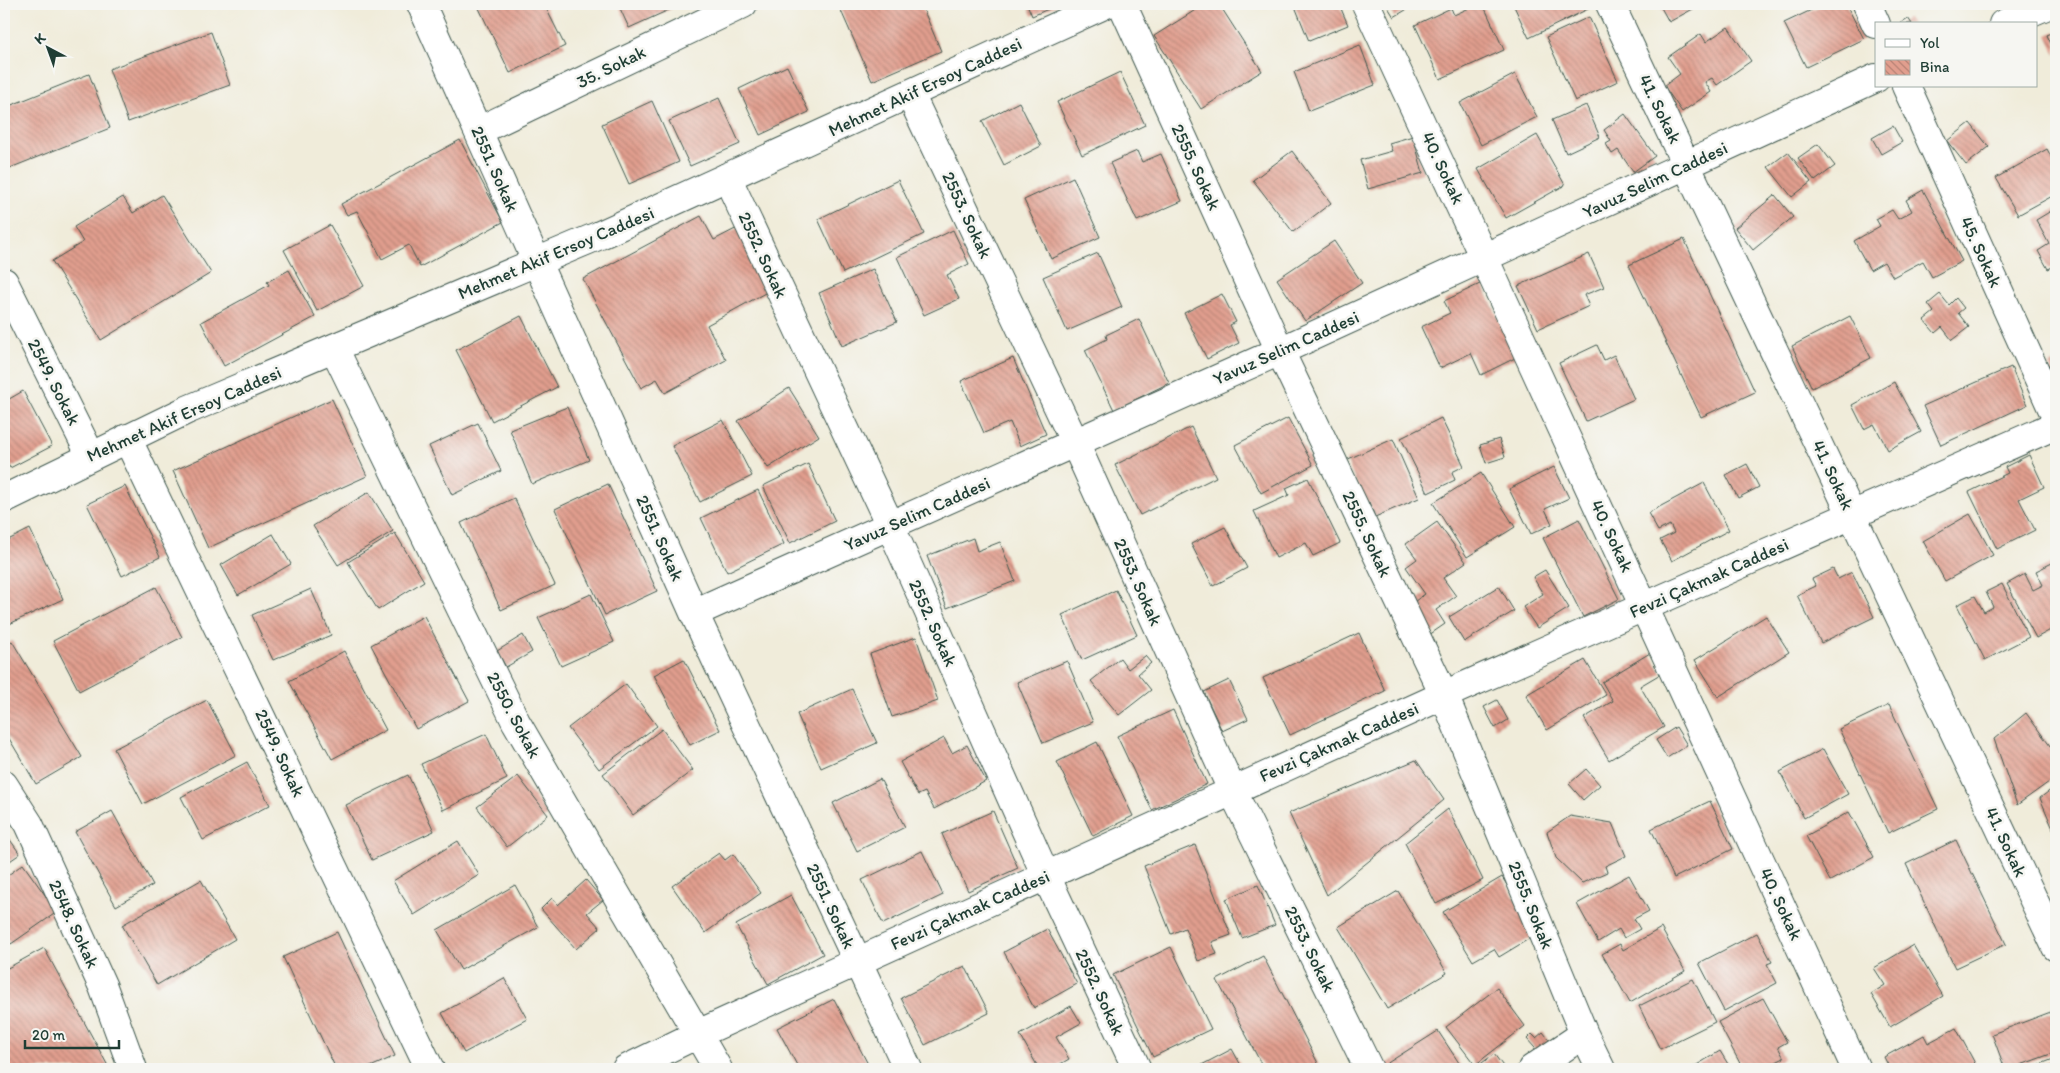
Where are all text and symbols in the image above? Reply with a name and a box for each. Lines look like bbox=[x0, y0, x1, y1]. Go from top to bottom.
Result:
north arrow bbox=[22, 22, 72, 72]
legend bbox=[1875, 22, 2038, 88]
text: K bbox=[31, 29, 50, 48]
street label: Mehmet Akif Ersoy Caddesi bbox=[825, 32, 1025, 142]
text: Yol bbox=[1920, 34, 1940, 52]
street label: 35. Sokak bbox=[573, 41, 649, 93]
text: Bina bbox=[1920, 58, 1950, 76]
street label: 41. Sokak bbox=[1634, 71, 1686, 147]
street label: 2555. Sokak bbox=[1166, 120, 1226, 214]
street label: 2551. Sokak bbox=[466, 123, 524, 215]
street label: 40. Sokak bbox=[1417, 128, 1469, 208]
street label: Yavuz Selim Caddesi bbox=[1579, 137, 1731, 223]
street label: 2553. Sokak bbox=[937, 168, 997, 262]
street label: Mehmet Akif Ersoy Caddesi bbox=[455, 202, 657, 304]
street label: 2552. Sokak bbox=[733, 208, 793, 302]
street label: 45. Sokak bbox=[1955, 213, 2007, 291]
street label: Yavuz Selim Caddesi bbox=[1210, 306, 1362, 390]
street label: 2549. Sokak bbox=[23, 335, 85, 429]
street label: Mehmet Akif Ersoy Caddesi bbox=[83, 361, 285, 467]
street label: 41. Sokak bbox=[1807, 437, 1859, 513]
street label: Yavuz Selim Caddesi bbox=[841, 472, 993, 556]
street label: 2555. Sokak bbox=[1337, 487, 1397, 581]
street label: 2551. Sokak bbox=[631, 492, 689, 584]
street label: 40. Sokak bbox=[1586, 496, 1638, 576]
street label: Fevzi Çakmak Caddesi bbox=[1626, 533, 1792, 623]
street label: 2553. Sokak bbox=[1109, 535, 1167, 629]
street label: 2552. Sokak bbox=[904, 576, 962, 670]
street label: 2550. Sokak bbox=[482, 668, 546, 762]
street label: Fevzi Çakmak Caddesi bbox=[1256, 697, 1422, 787]
street label: 2549. Sokak bbox=[250, 706, 310, 800]
street label: 41. Sokak bbox=[1980, 804, 2032, 880]
street label: 2555. Sokak bbox=[1503, 858, 1559, 952]
street label: 2551. Sokak bbox=[802, 860, 860, 952]
street label: 40. Sokak bbox=[1755, 864, 1807, 944]
street label: Fevzi Çakmak Caddesi bbox=[887, 865, 1053, 955]
street label: 2548. Sokak bbox=[44, 876, 104, 972]
street label: 2553. Sokak bbox=[1280, 902, 1340, 996]
street label: 2552. Sokak bbox=[1070, 945, 1130, 1039]
scale bar bbox=[25, 1018, 119, 1050]
text: 20 m bbox=[32, 1026, 66, 1044]

